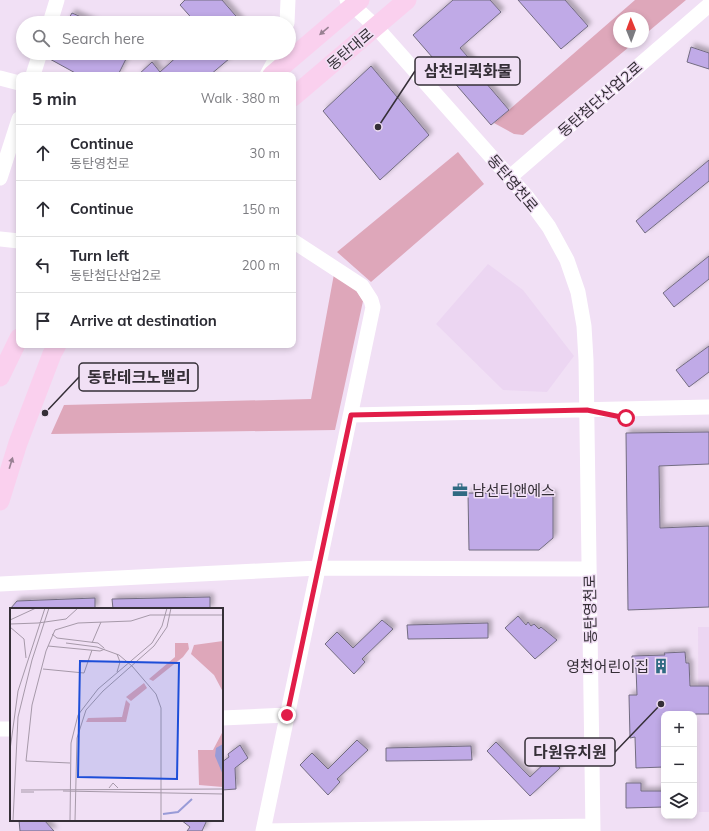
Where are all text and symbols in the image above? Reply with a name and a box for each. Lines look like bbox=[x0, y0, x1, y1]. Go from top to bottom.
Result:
north arrow bbox=[613, 12, 649, 48]
search box bbox=[16, 16, 296, 60]
street label: 동탄대로 bbox=[323, 24, 377, 74]
one-way arrow bbox=[318, 26, 329, 35]
icon: search bbox=[30, 27, 52, 49]
text: Search here bbox=[62, 29, 144, 48]
callout: 삼천리퀵화물 bbox=[415, 57, 520, 85]
street label: 동탄첨단산업2로 bbox=[554, 57, 646, 141]
text: 삼천리퀵화물 bbox=[424, 61, 512, 81]
text: 5 min bbox=[32, 88, 77, 109]
text: Walk · 380 m bbox=[201, 90, 280, 106]
text: Continue bbox=[70, 134, 133, 153]
icon: ahead bbox=[32, 142, 54, 164]
text: 30 m bbox=[250, 145, 280, 161]
street label: 동탄영천로 bbox=[484, 150, 542, 216]
text: 동탄영천로 bbox=[70, 155, 130, 171]
icon: ahead bbox=[32, 198, 54, 220]
text: Continue bbox=[70, 199, 133, 218]
text: 150 m bbox=[242, 201, 280, 217]
text: Turn left bbox=[70, 246, 129, 265]
icon: left bbox=[32, 254, 54, 276]
text: 200 m bbox=[242, 257, 280, 273]
text: 동탄첨단산업2로 bbox=[70, 267, 162, 283]
icon: arrive bbox=[32, 310, 54, 332]
text: Arrive at destination bbox=[70, 311, 217, 330]
callout: 동탄테크노밸리 bbox=[79, 363, 198, 391]
text: 동탄테크노밸리 bbox=[87, 367, 191, 387]
route start bbox=[617, 409, 635, 427]
one-way arrow bbox=[8, 457, 14, 469]
office icon: 남선티앤에스 bbox=[451, 481, 469, 499]
place label: 남선티앤에스 bbox=[472, 481, 555, 500]
street label: 동탄영천로 bbox=[580, 574, 600, 644]
inset map bbox=[10, 608, 223, 821]
place label: 영천어린이집 bbox=[566, 657, 649, 676]
building icon: 영천어린이집 bbox=[652, 657, 670, 675]
route end bbox=[278, 706, 296, 724]
map controls bbox=[661, 711, 697, 819]
button: + bbox=[661, 711, 697, 747]
callout: 다원유치원 bbox=[525, 738, 615, 766]
text: 다원유치원 bbox=[533, 742, 607, 762]
button: − bbox=[661, 747, 697, 783]
button: layers bbox=[661, 783, 697, 819]

